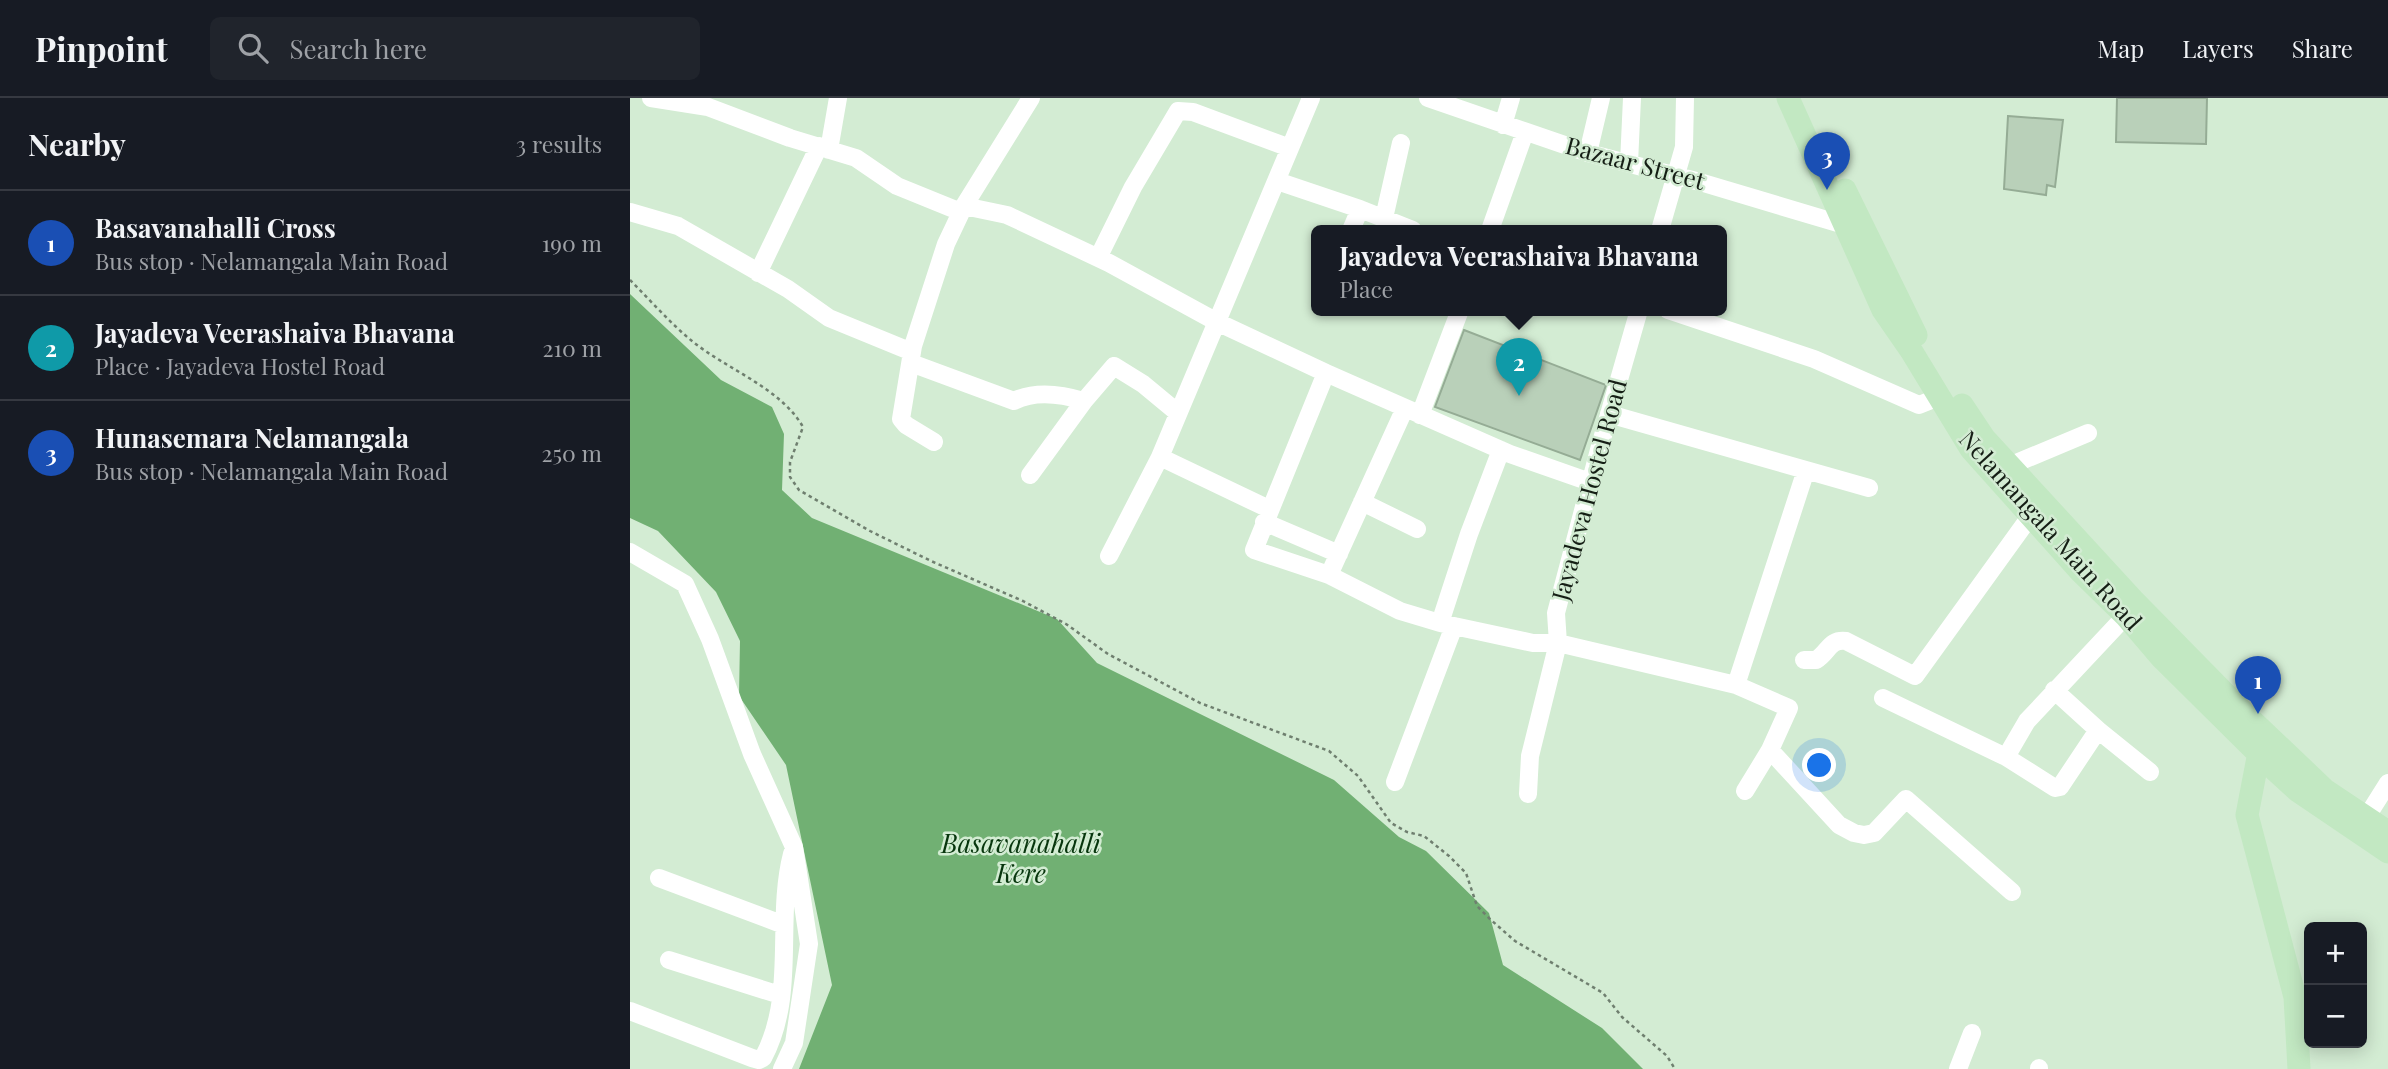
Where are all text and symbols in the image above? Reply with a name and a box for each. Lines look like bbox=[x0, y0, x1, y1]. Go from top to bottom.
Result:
search box bbox=[210, 17, 700, 80]
text: Pinpoint bbox=[35, 26, 168, 70]
icon: search bbox=[234, 29, 272, 67]
text: Search here bbox=[290, 31, 427, 66]
text: Map bbox=[2098, 32, 2144, 64]
text: Layers bbox=[2182, 32, 2254, 64]
text: Share bbox=[2292, 32, 2353, 64]
text: Nearby bbox=[28, 124, 126, 164]
text: 3 results bbox=[516, 128, 602, 159]
street label: Bazaar Street bbox=[1562, 128, 1709, 196]
pin: 3 bbox=[1804, 132, 1850, 190]
text: Basavanahalli Cross bbox=[95, 210, 336, 245]
popup bbox=[1311, 225, 1727, 316]
text: 1 bbox=[47, 227, 55, 258]
text: 190 m bbox=[542, 227, 602, 258]
text: Jayadeva Veerashaiva Bhavana bbox=[1339, 238, 1699, 273]
text: Bus stop · Nelamangala Main Road bbox=[95, 245, 448, 276]
text: Place bbox=[1339, 273, 1393, 304]
text: Jayadeva Veerashaiva Bhavana bbox=[95, 315, 455, 350]
text: 2 bbox=[45, 332, 57, 363]
text: 210 m bbox=[543, 332, 602, 363]
pin: 2 bbox=[1496, 338, 1542, 396]
text: Place · Jayadeva Hostel Road bbox=[95, 350, 385, 381]
street label: Jayadeva Hostel Road bbox=[1543, 375, 1633, 605]
text: Hunasemara Nelamangala bbox=[95, 420, 409, 455]
street label: Nelamangala Main Road bbox=[1953, 423, 2150, 636]
text: 3 bbox=[45, 437, 57, 468]
text: 250 m bbox=[541, 437, 602, 468]
text: Bus stop · Nelamangala Main Road bbox=[95, 455, 448, 486]
pin: 1 bbox=[2235, 656, 2281, 714]
your location bbox=[1802, 748, 1836, 782]
water label: Basavanahalli Kere bbox=[940, 825, 1102, 890]
map controls bbox=[2304, 922, 2367, 1048]
button: + bbox=[2304, 922, 2367, 985]
button: − bbox=[2304, 985, 2367, 1048]

